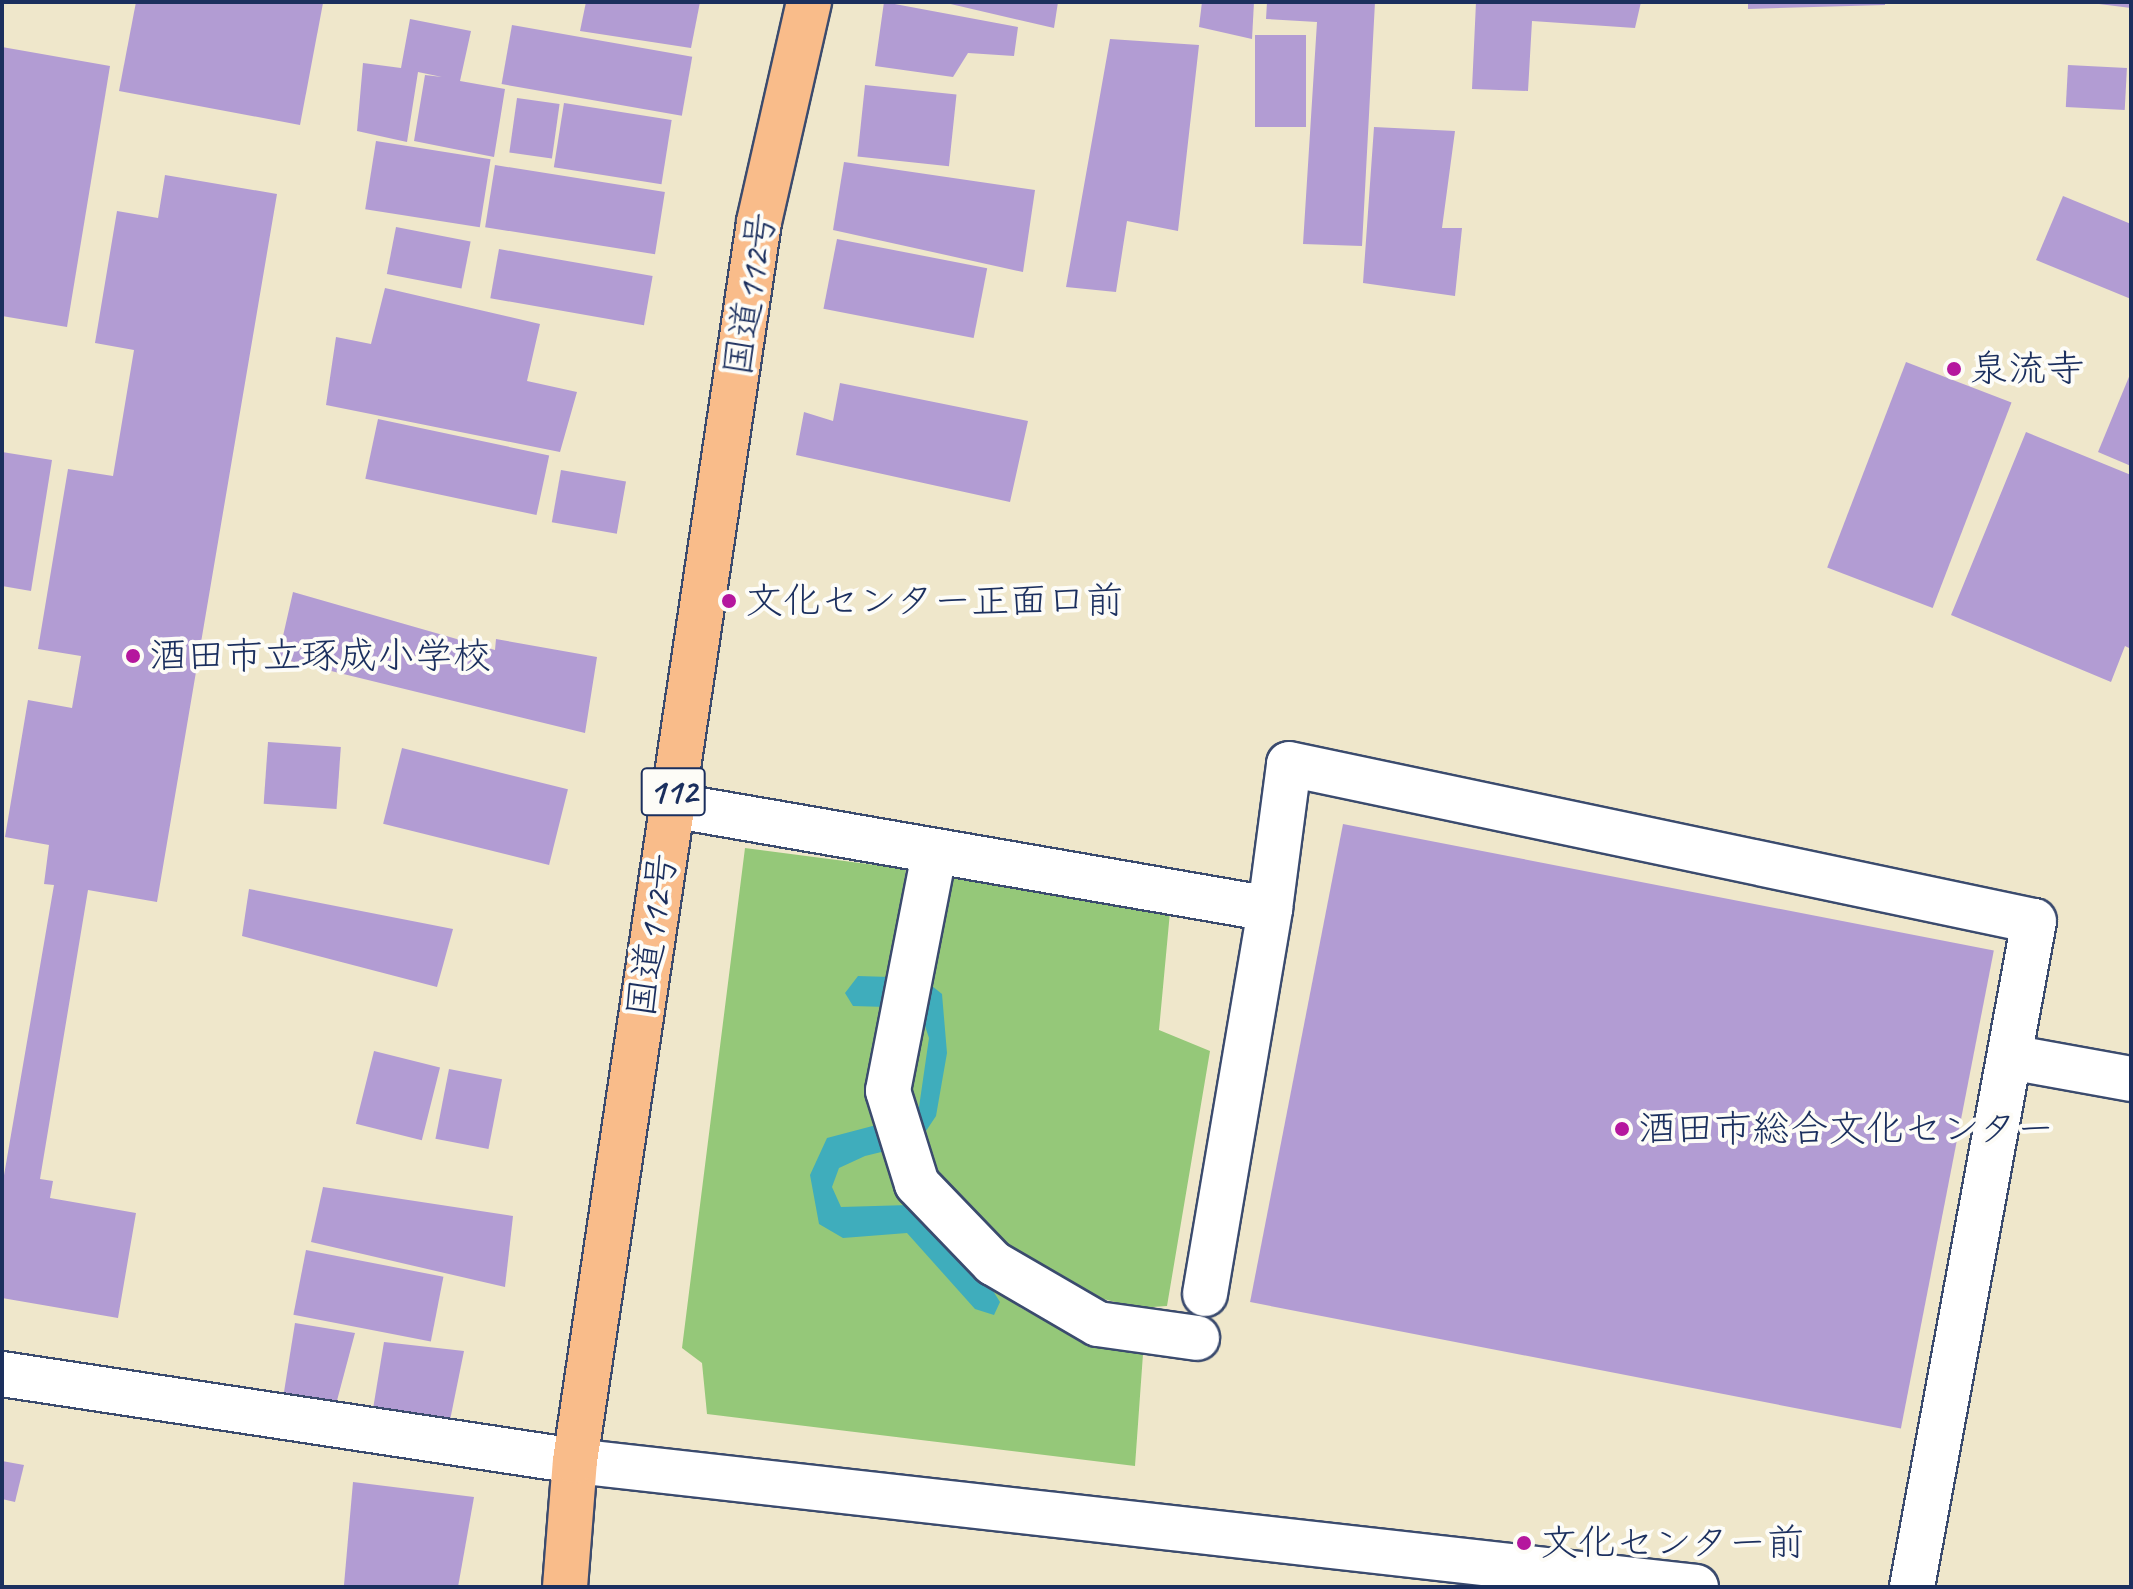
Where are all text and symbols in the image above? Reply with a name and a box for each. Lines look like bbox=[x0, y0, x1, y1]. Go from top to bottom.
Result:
street label: 国道112号 bbox=[715, 209, 785, 379]
place label: 泉流寺 bbox=[1970, 346, 2084, 392]
marker: 泉流寺 bbox=[1945, 360, 1963, 378]
place label: 文化センター正面口前 bbox=[745, 578, 1125, 624]
marker: 文化センター正面口前 bbox=[720, 592, 738, 610]
place label: 酒田市立琢成小学校 bbox=[149, 633, 491, 679]
marker: 酒田市立琢成小学校 bbox=[124, 647, 142, 665]
road number: 112 bbox=[639, 760, 707, 824]
street label: 国道112号 bbox=[618, 850, 686, 1020]
place label: 酒田市総合文化センター bbox=[1638, 1106, 2056, 1152]
marker: 酒田市総合文化センター bbox=[1613, 1120, 1631, 1138]
place label: 文化センター前 bbox=[1540, 1520, 1806, 1566]
marker: 文化センター前 bbox=[1515, 1534, 1533, 1552]

